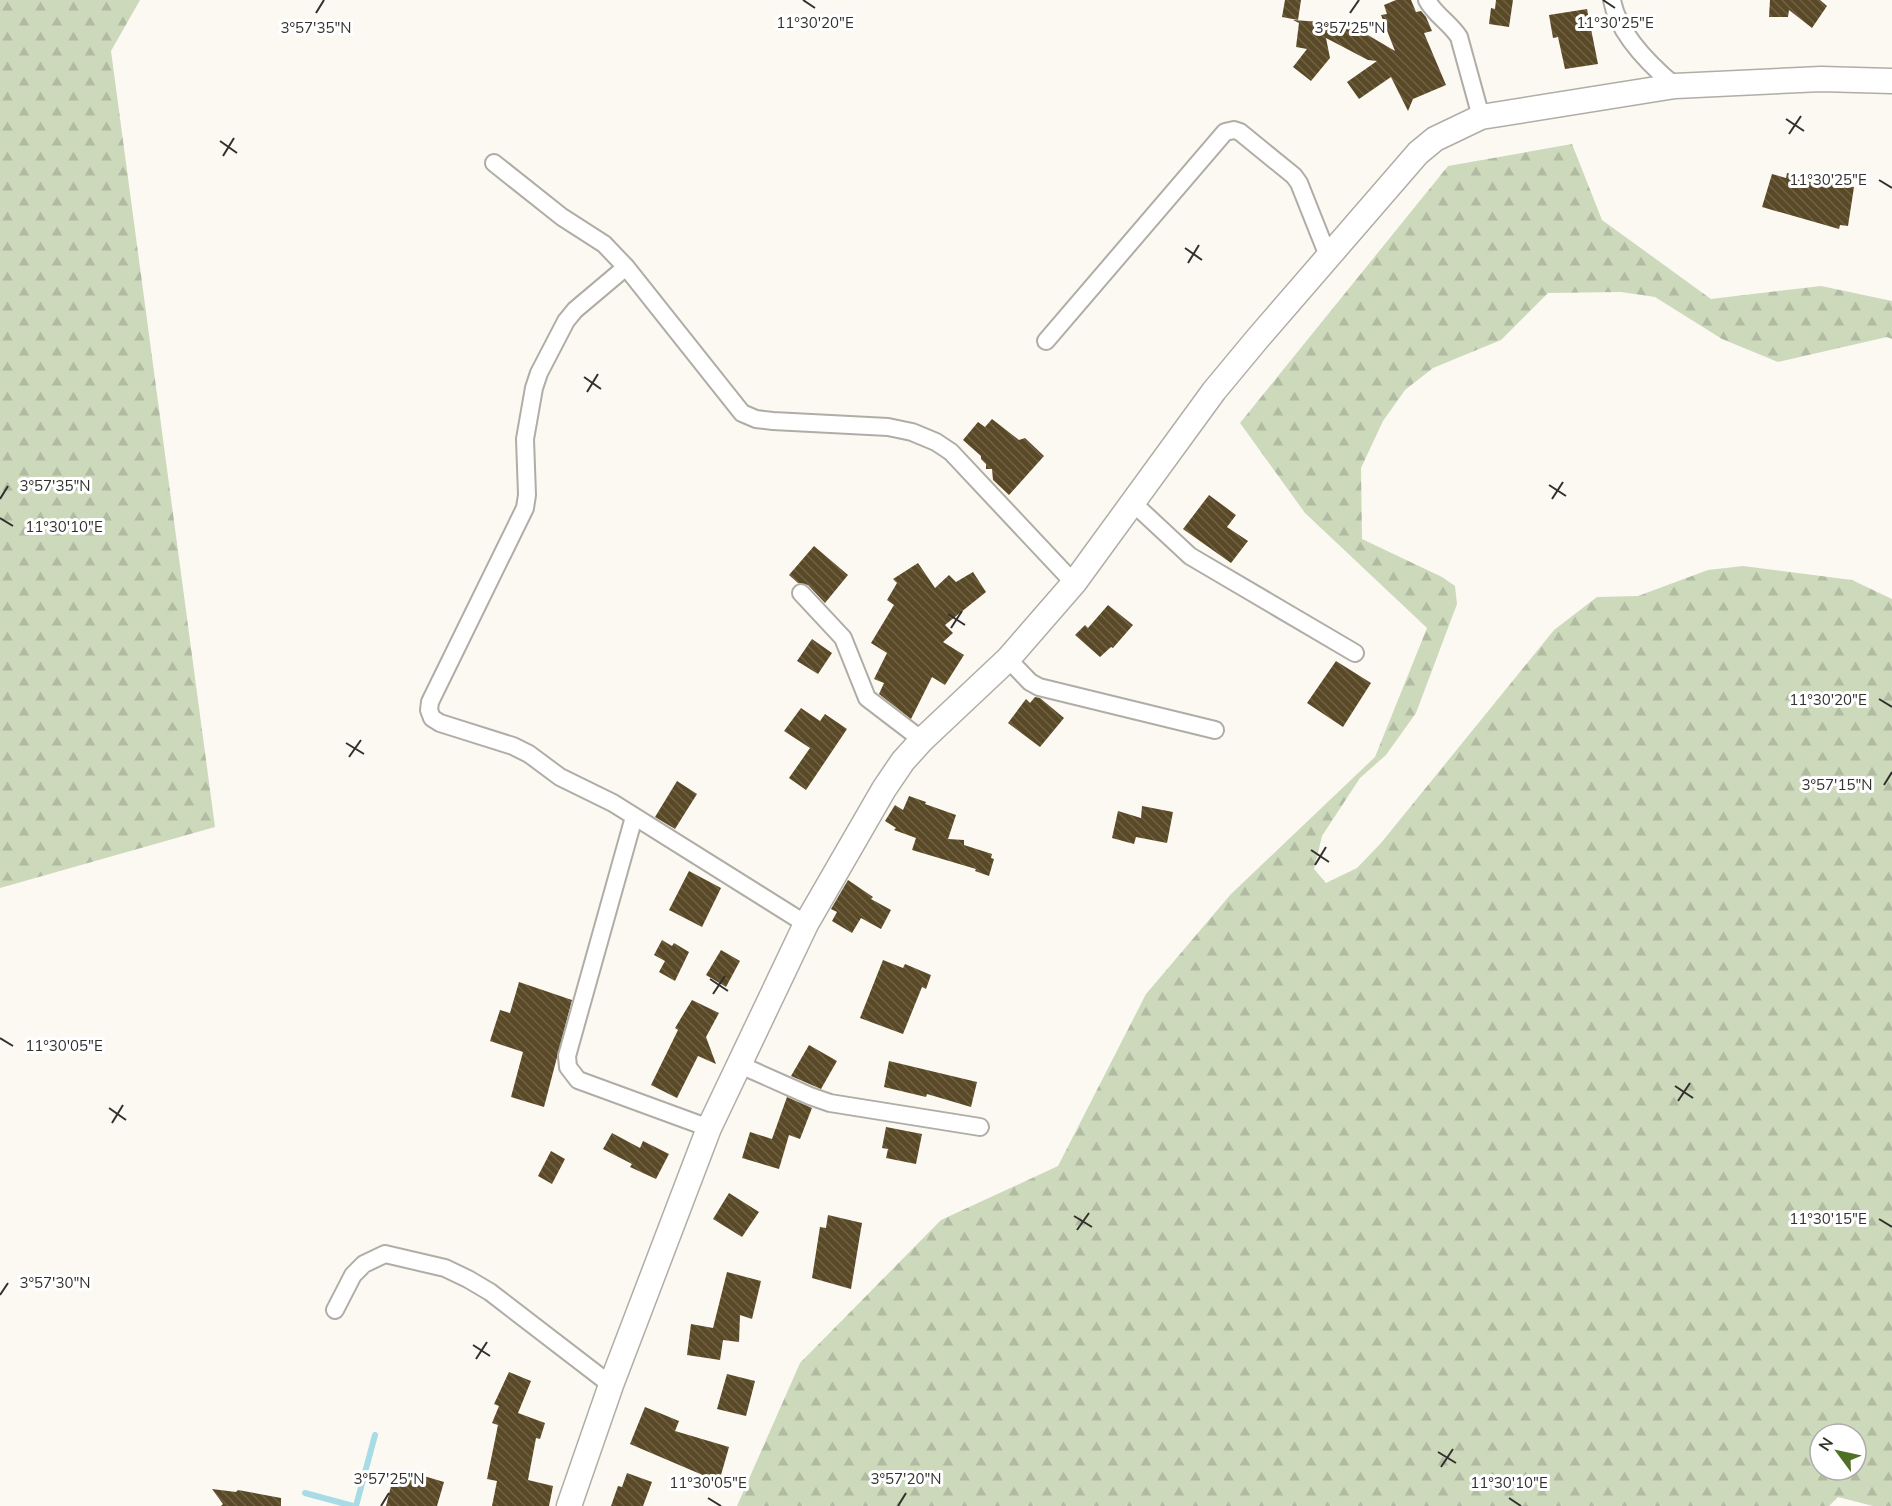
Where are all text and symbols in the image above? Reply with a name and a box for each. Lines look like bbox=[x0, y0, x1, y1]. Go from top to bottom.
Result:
text: 11°30'20"E bbox=[776, 13, 854, 32]
text: 11°30'25"E bbox=[1576, 13, 1654, 32]
text: 3°57'35"N bbox=[281, 18, 351, 37]
text: 3°57'25"N bbox=[1315, 18, 1385, 37]
text: 11°30'25"E bbox=[1789, 170, 1867, 189]
text: 3°57'35"N bbox=[20, 476, 90, 495]
text: 11°30'10"E bbox=[25, 517, 103, 536]
text: 11°30'20"E bbox=[1789, 690, 1867, 709]
text: 3°57'15"N bbox=[1802, 775, 1872, 794]
text: 11°30'05"E bbox=[25, 1036, 103, 1055]
text: 11°30'15"E bbox=[1789, 1209, 1867, 1228]
text: 3°57'30"N bbox=[20, 1273, 90, 1292]
north arrow bbox=[1808, 1422, 1868, 1482]
text: N bbox=[1814, 1433, 1837, 1454]
text: 3°57'25"N bbox=[354, 1469, 424, 1488]
text: 3°57'20"N bbox=[871, 1469, 941, 1488]
text: 11°30'05"E bbox=[669, 1473, 747, 1492]
text: 11°30'10"E bbox=[1470, 1473, 1548, 1492]

